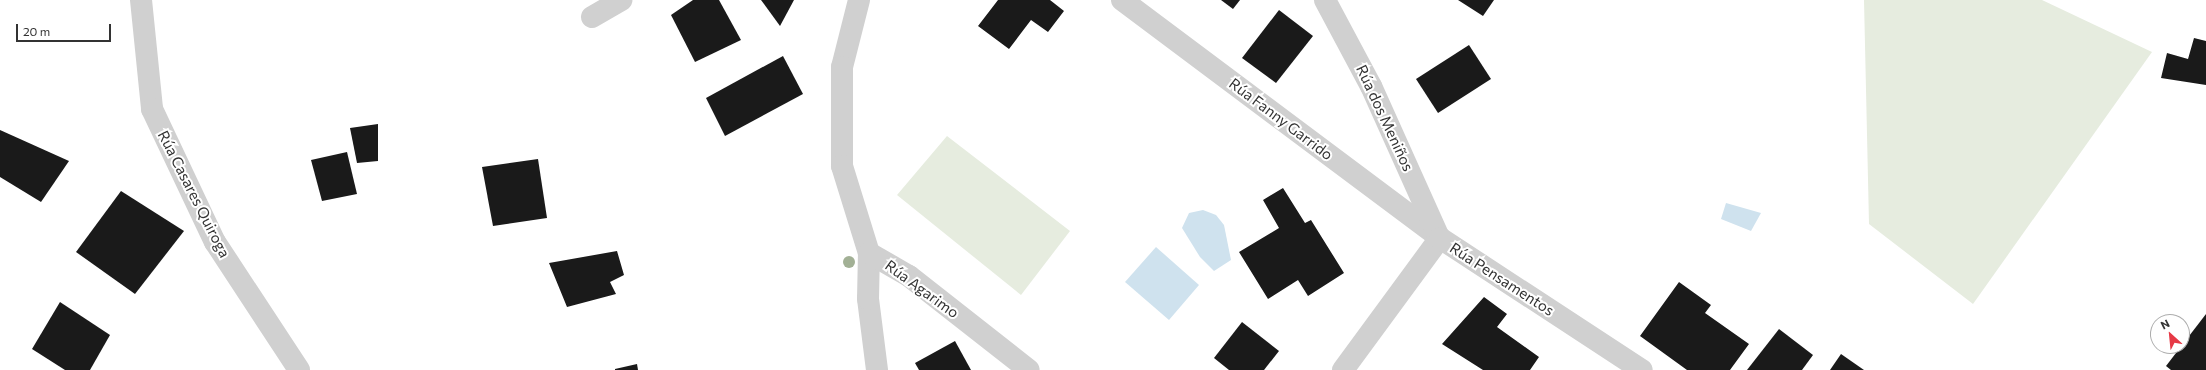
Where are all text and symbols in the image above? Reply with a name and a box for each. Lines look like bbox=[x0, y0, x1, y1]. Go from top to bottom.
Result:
scale bar bbox=[18, 16, 113, 42]
text: 20 m bbox=[23, 24, 50, 38]
street label: Rúa dos Meniños bbox=[1353, 62, 1417, 174]
street label: Rúa Fanny Garrido bbox=[1226, 74, 1336, 164]
street label: Rúa Casares Quiroga bbox=[154, 127, 234, 261]
street label: Rúa Pensamentos bbox=[1446, 239, 1558, 319]
street label: Rúa Agarimo bbox=[882, 256, 962, 322]
north arrow bbox=[2150, 314, 2190, 354]
text: N bbox=[2158, 316, 2171, 331]

